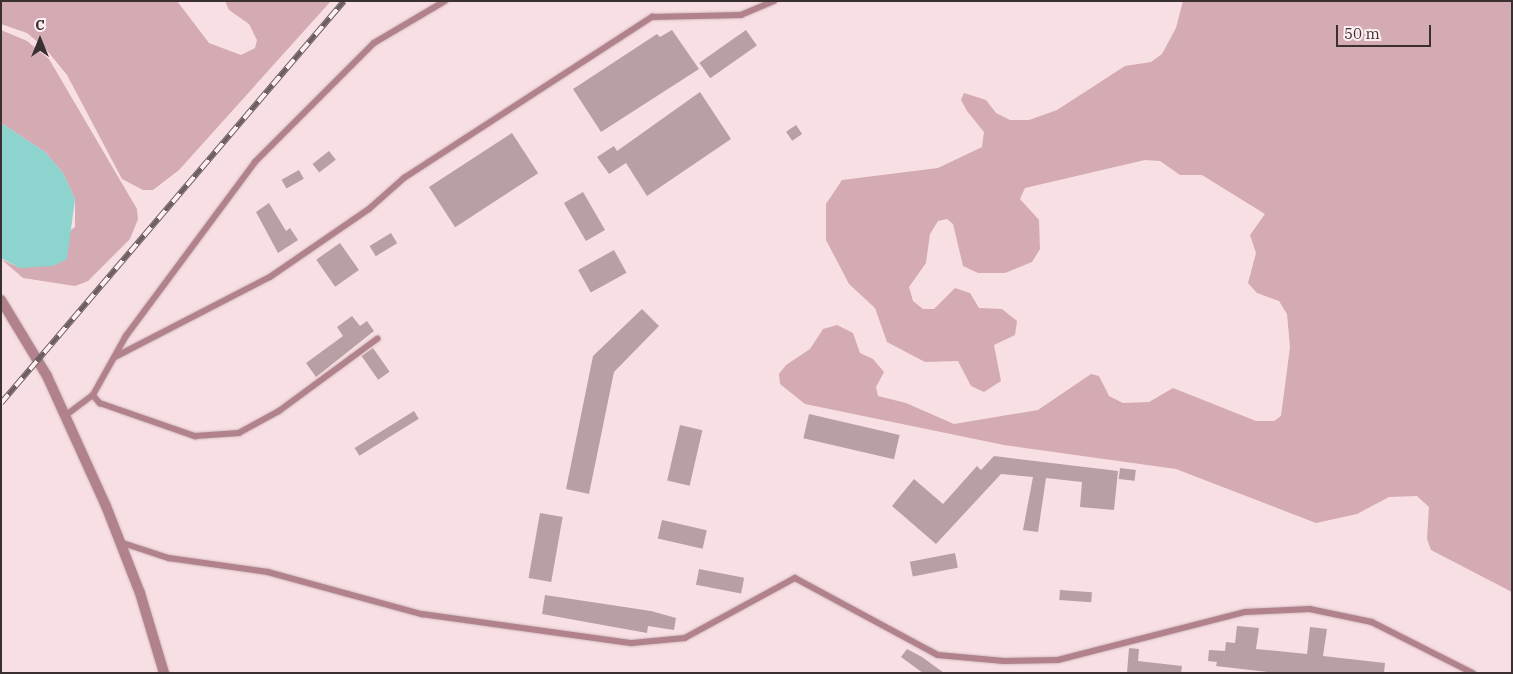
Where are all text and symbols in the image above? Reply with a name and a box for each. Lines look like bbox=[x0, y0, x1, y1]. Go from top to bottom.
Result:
north arrow bbox=[15, 15, 65, 65]
scale bar bbox=[1338, 15, 1433, 47]
text: С bbox=[35, 16, 45, 34]
text: 50 m bbox=[1344, 24, 1380, 43]

